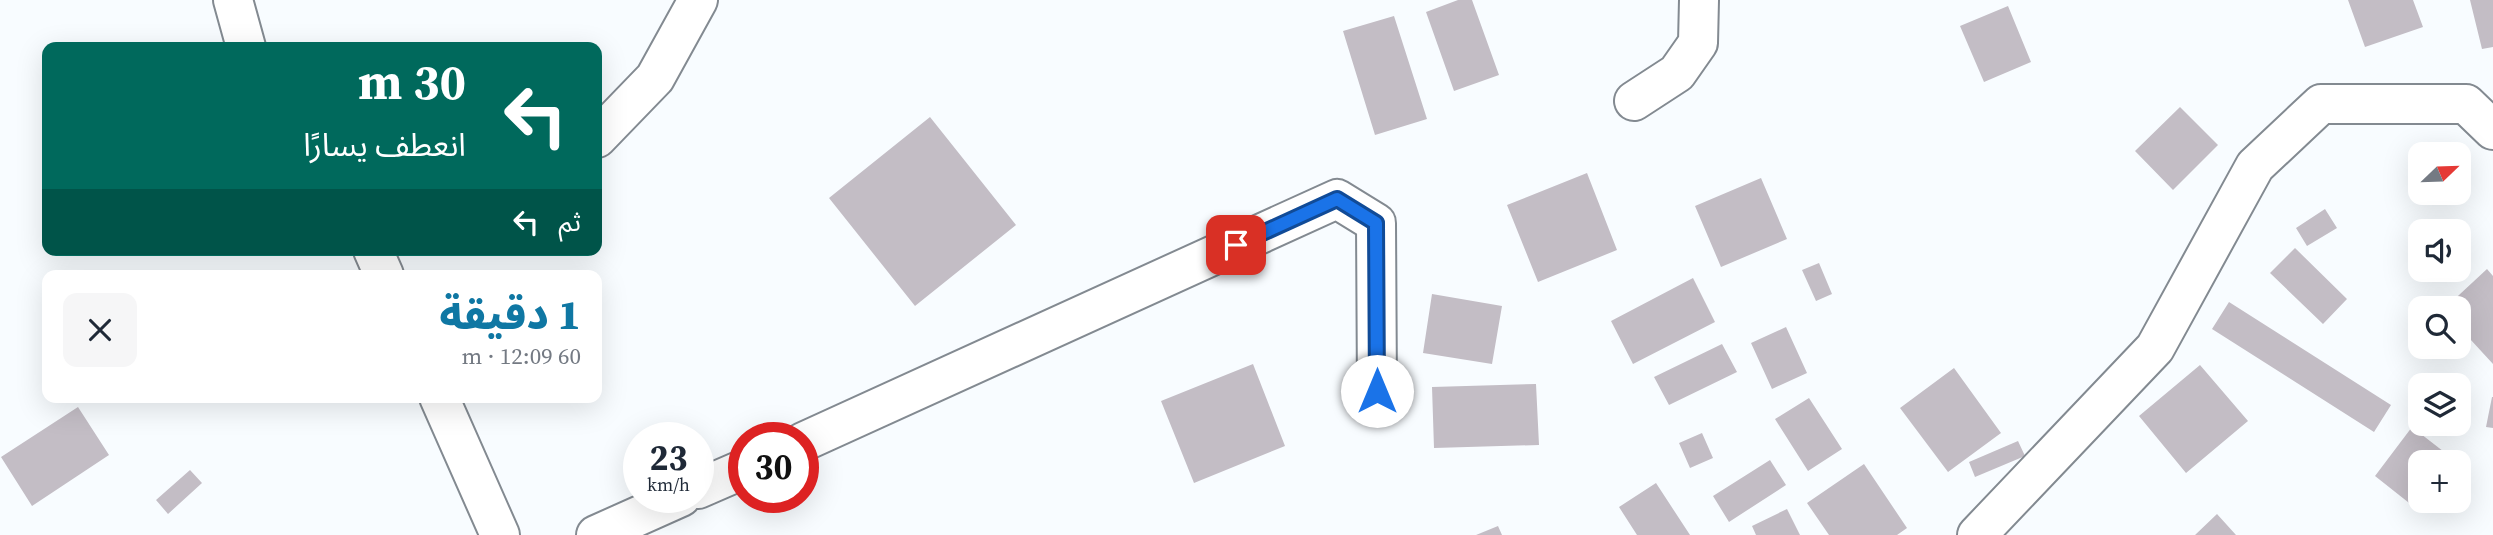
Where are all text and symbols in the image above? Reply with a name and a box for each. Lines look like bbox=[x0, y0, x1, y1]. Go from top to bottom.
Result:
text: 30 m bbox=[358, 48, 466, 115]
icon: left bbox=[490, 70, 581, 161]
text: انعطف يسارًا bbox=[303, 123, 466, 167]
north arrow bbox=[2408, 142, 2471, 205]
map controls bbox=[2408, 142, 2471, 513]
icon: left bbox=[507, 203, 545, 241]
text: ثم bbox=[559, 204, 581, 240]
pin bbox=[1206, 215, 1266, 275]
button: sound bbox=[2408, 219, 2471, 282]
icon: arrive bbox=[1217, 226, 1255, 264]
text: 1 دقيقة bbox=[439, 285, 581, 343]
button: close bbox=[63, 293, 137, 367]
button: search bbox=[2408, 296, 2471, 359]
text: 60 m · 12:09 bbox=[461, 340, 581, 372]
position arrow bbox=[1340, 354, 1414, 428]
button: layers bbox=[2408, 373, 2471, 436]
speed limit sign: 30 bbox=[728, 422, 819, 513]
text: 23 bbox=[650, 434, 687, 482]
button: + bbox=[2408, 450, 2471, 513]
text: km/h bbox=[647, 472, 690, 497]

